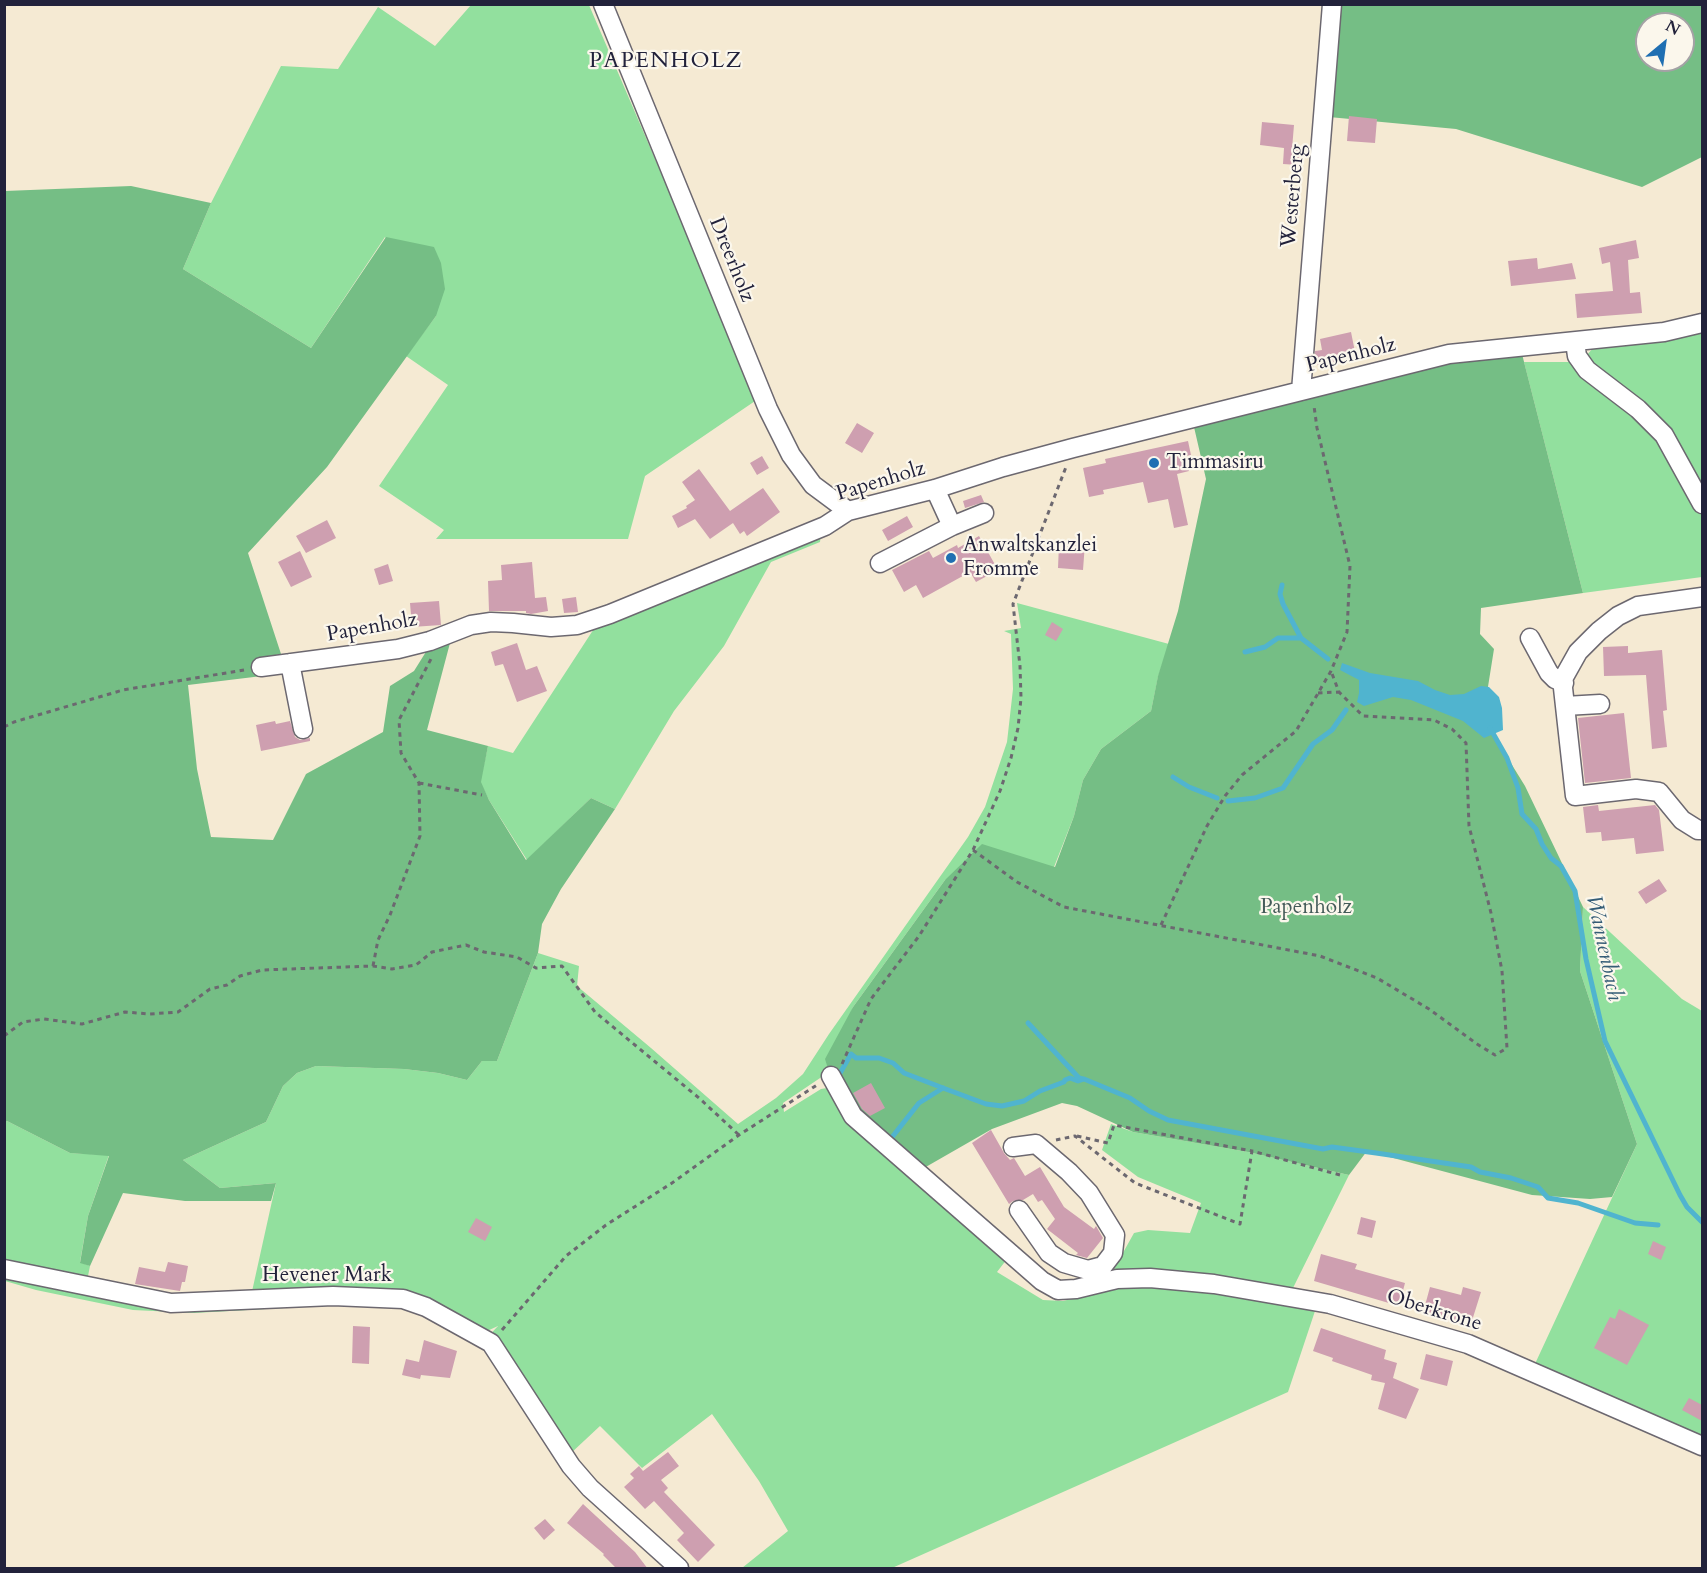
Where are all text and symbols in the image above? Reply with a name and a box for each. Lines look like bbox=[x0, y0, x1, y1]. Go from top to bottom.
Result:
north arrow bbox=[1635, 12, 1695, 72]
text: N bbox=[1661, 15, 1684, 41]
district label: PAPENHOLZ bbox=[589, 49, 743, 75]
street label: Westerberg bbox=[1277, 143, 1311, 249]
street label: Dreerholz bbox=[703, 214, 759, 306]
street label: Papenholz bbox=[1303, 333, 1399, 379]
place label: Timmasiru bbox=[1166, 450, 1264, 476]
marker: Timmasiru bbox=[1147, 456, 1161, 470]
street label: Papenholz bbox=[833, 457, 929, 507]
place label: Anwaltskanzlei Fromme bbox=[963, 533, 1097, 583]
marker: Anwaltskanzlei Fromme bbox=[944, 551, 958, 565]
street label: Papenholz bbox=[325, 608, 419, 648]
water label: Wannenbach bbox=[1579, 893, 1627, 1003]
park label: Papenholz bbox=[1260, 895, 1352, 921]
street label: Hevener Mark bbox=[262, 1263, 392, 1289]
street label: Oberkrone bbox=[1383, 1285, 1485, 1337]

